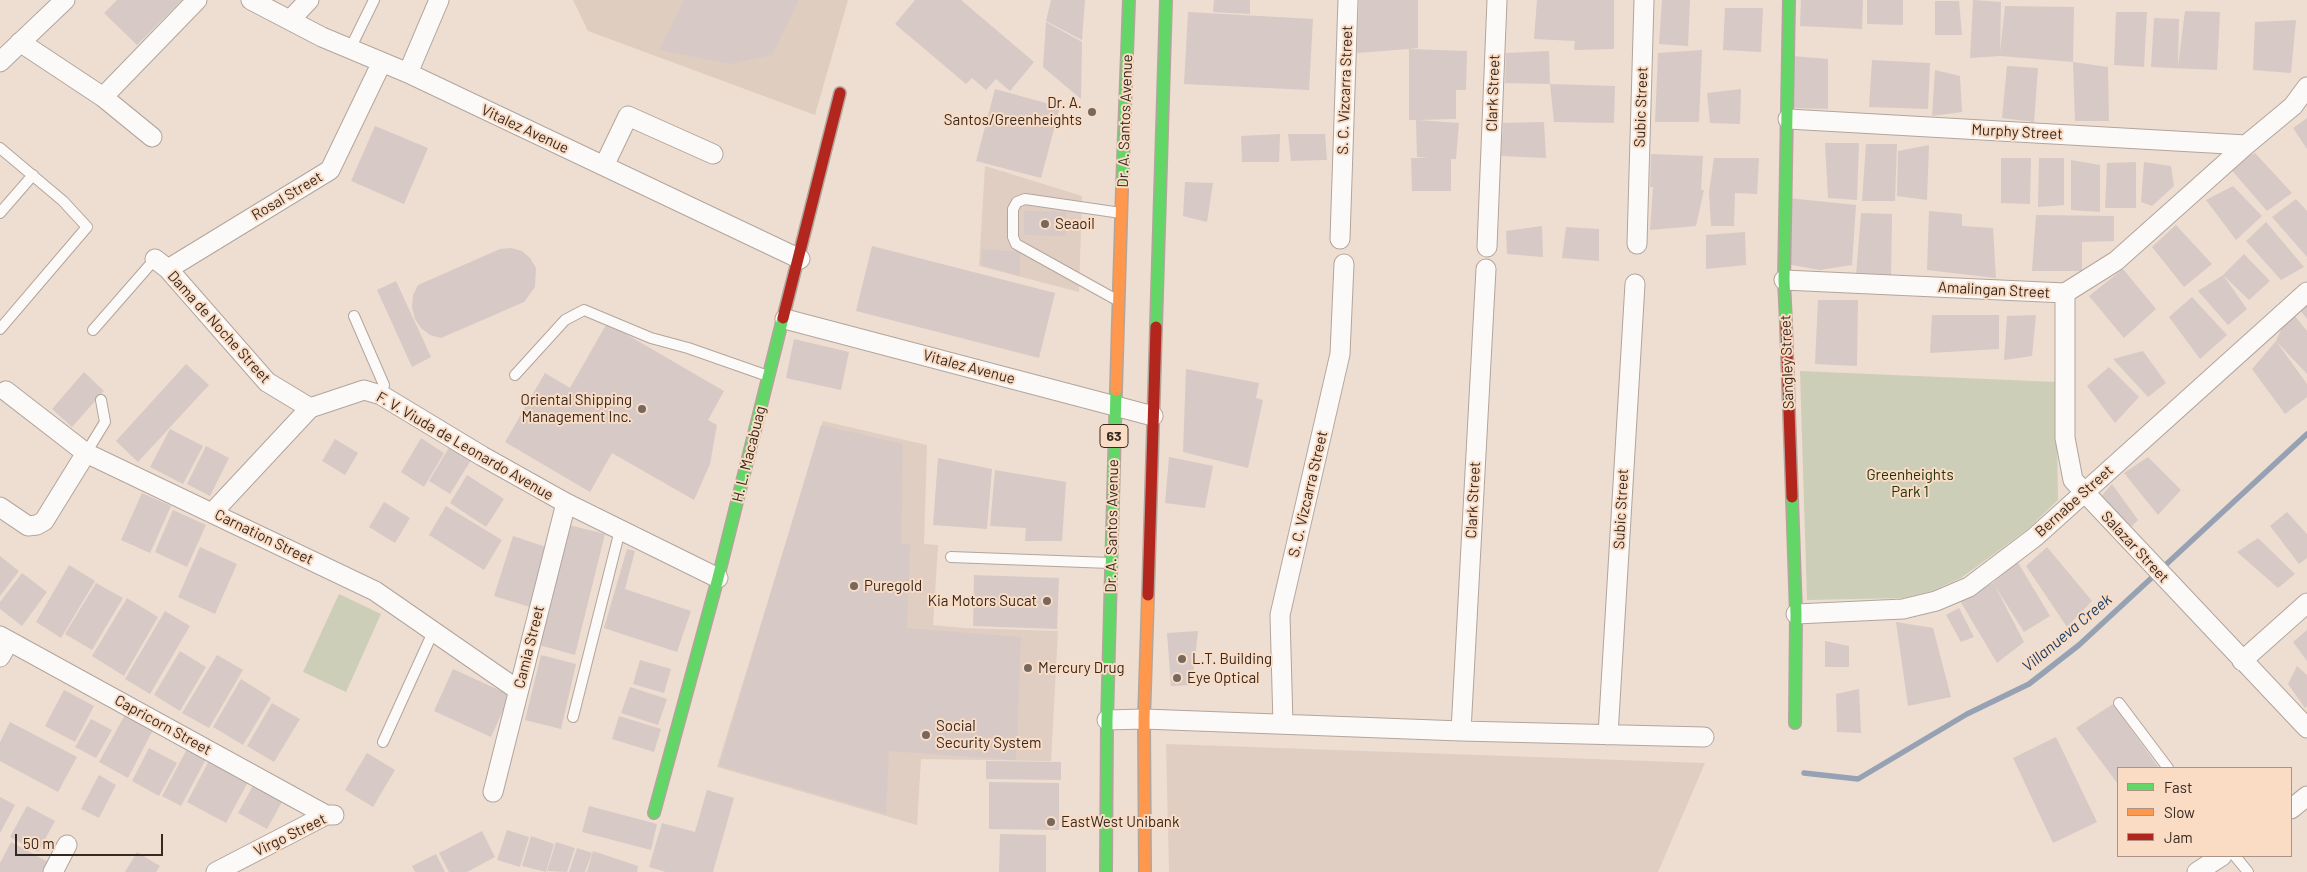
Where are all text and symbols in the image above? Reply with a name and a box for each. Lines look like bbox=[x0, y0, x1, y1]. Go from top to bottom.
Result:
street label: S. C. Vizcarra Street bbox=[1334, 25, 1356, 155]
street label: Dr. A. Santos Avenue bbox=[1114, 54, 1136, 188]
street label: Clark Street bbox=[1483, 54, 1503, 132]
street label: Subic Street bbox=[1631, 66, 1651, 148]
place label: Dr. A. Santos/Greenheights bbox=[944, 94, 1082, 129]
street label: Vitalez Avenue bbox=[478, 101, 572, 157]
marker: Dr. A. Santos/Greenheights bbox=[1086, 106, 1098, 118]
street label: Murphy Street bbox=[1971, 121, 2063, 143]
street label: Rosal Street bbox=[248, 168, 326, 224]
place label: Seaoil bbox=[1055, 215, 1095, 233]
marker: Seaoil bbox=[1039, 218, 1051, 230]
street label: Dama de Noche Street bbox=[164, 267, 274, 387]
street label: Amalingan Street bbox=[1937, 278, 2051, 302]
street label: Sangley Street bbox=[1776, 314, 1798, 410]
street label: Vitalez Avenue bbox=[921, 346, 1017, 388]
street label: F. V. Viuda de Leonardo Avenue bbox=[373, 388, 557, 504]
place label: Oriental Shipping Management Inc. bbox=[521, 391, 632, 426]
marker: Oriental Shipping Management Inc. bbox=[636, 403, 648, 415]
street label: H. L. Macabuag bbox=[728, 404, 770, 504]
road number: 63 bbox=[1100, 424, 1128, 448]
street label: S. C. Vizcarra Street bbox=[1285, 429, 1331, 559]
street label: Dr. A. Santos Avenue bbox=[1102, 459, 1122, 593]
street label: Clark Street bbox=[1462, 461, 1484, 539]
street label: Bernabe Street bbox=[2031, 461, 2117, 541]
park label: Greenheights Park 1 bbox=[1866, 466, 1954, 501]
street label: Subic Street bbox=[1610, 468, 1632, 550]
street label: Carnation Street bbox=[212, 505, 316, 569]
street label: Salazar Street bbox=[2097, 507, 2173, 587]
place label: Puregold bbox=[864, 577, 922, 595]
marker: Puregold bbox=[848, 580, 860, 592]
water label: Villanueva Creek bbox=[2018, 590, 2116, 676]
place label: Kia Motors Sucat bbox=[928, 592, 1037, 610]
marker: Kia Motors Sucat bbox=[1041, 595, 1053, 607]
street label: Camia Street bbox=[510, 604, 548, 690]
place label: L.T. Building bbox=[1192, 650, 1272, 668]
marker: L.T. Building bbox=[1176, 653, 1188, 665]
place label: Mercury Drug bbox=[1038, 659, 1125, 677]
marker: Mercury Drug bbox=[1022, 662, 1034, 674]
place label: Eye Optical bbox=[1187, 669, 1260, 687]
marker: Eye Optical bbox=[1171, 672, 1183, 684]
street label: Capricorn Street bbox=[112, 691, 214, 759]
place label: Social Security System bbox=[936, 717, 1041, 752]
marker: Social Security System bbox=[920, 729, 932, 741]
legend bbox=[2117, 767, 2292, 857]
text: Fast bbox=[2164, 778, 2192, 796]
text: Slow bbox=[2164, 803, 2195, 821]
street label: Virgo Street bbox=[251, 810, 329, 860]
place label: EastWest Unibank bbox=[1061, 813, 1179, 831]
marker: EastWest Unibank bbox=[1045, 816, 1057, 828]
scale bar bbox=[18, 824, 165, 856]
text: Jam bbox=[2164, 828, 2193, 846]
text: 50 m bbox=[23, 834, 55, 852]

